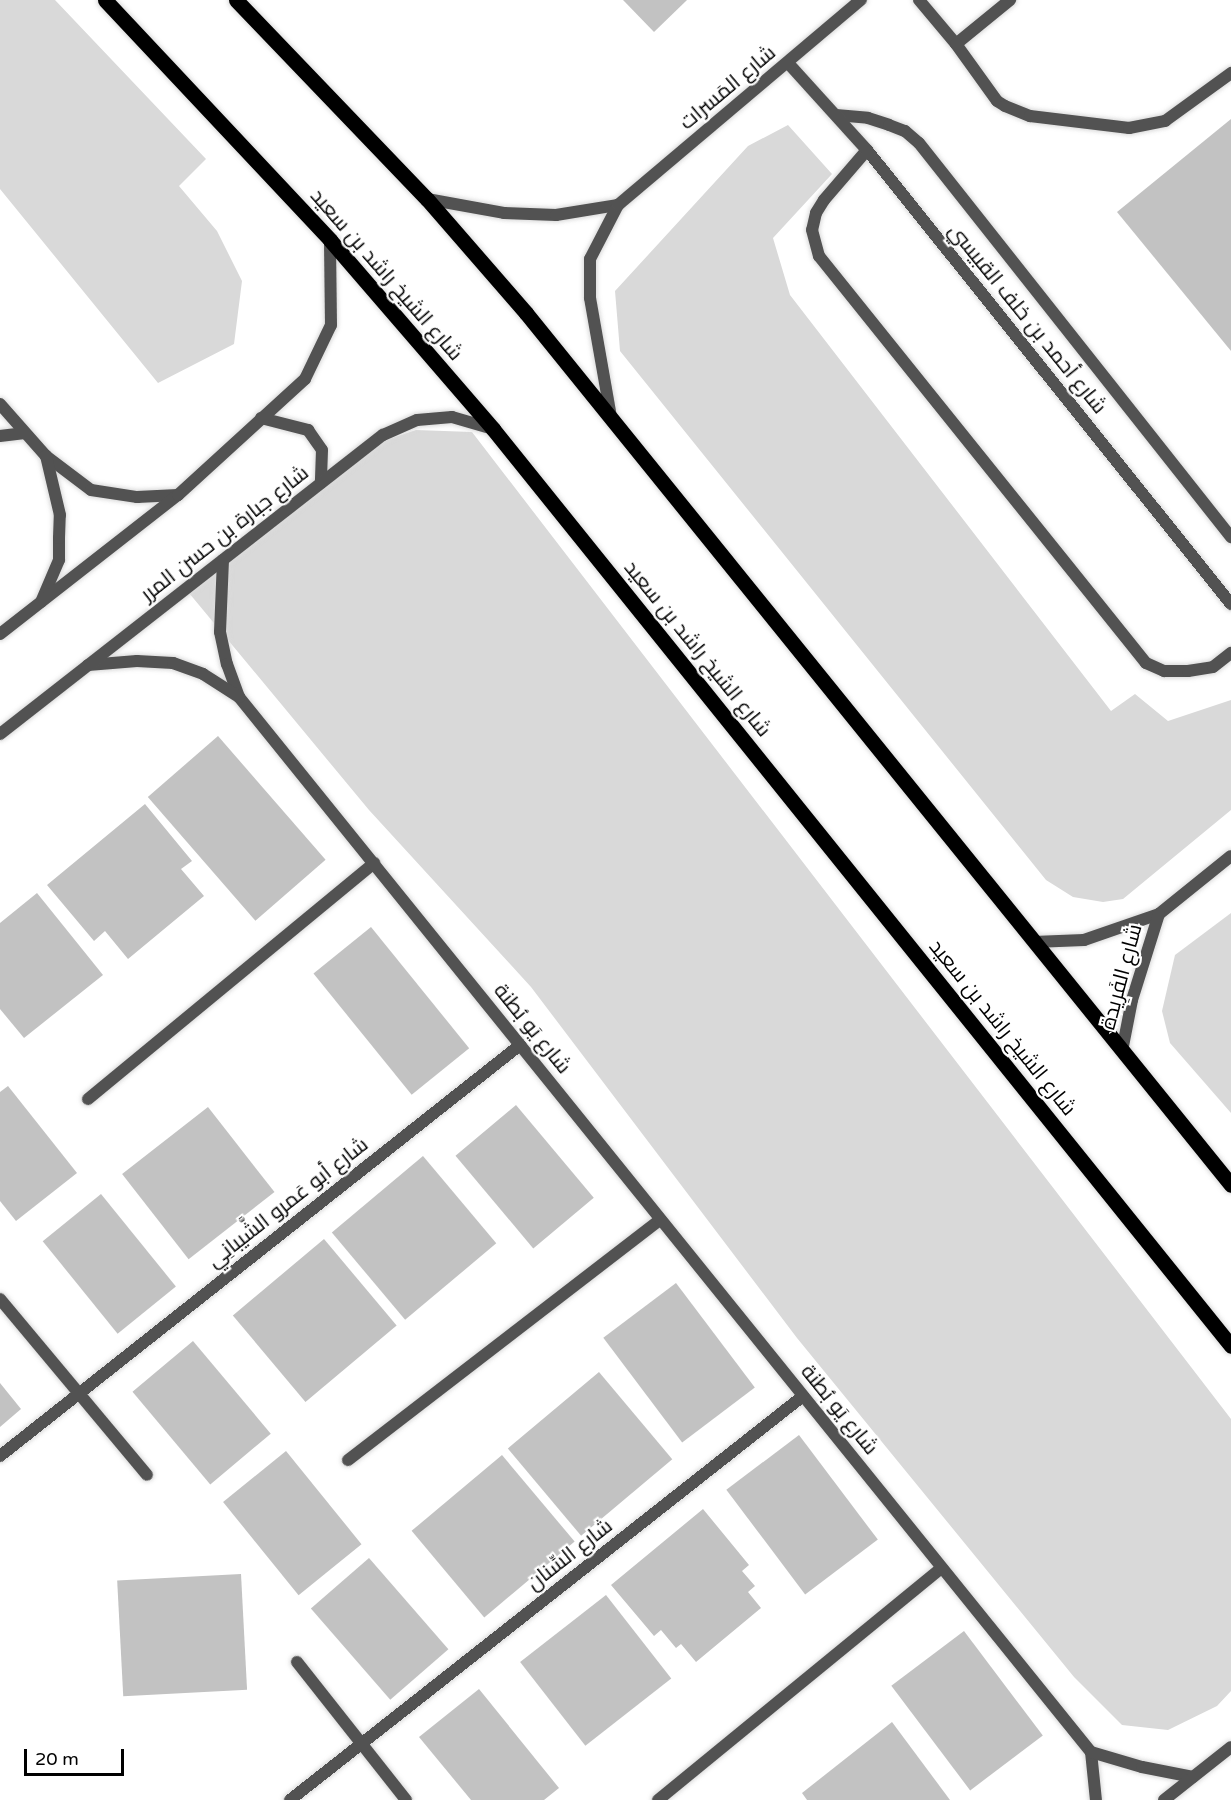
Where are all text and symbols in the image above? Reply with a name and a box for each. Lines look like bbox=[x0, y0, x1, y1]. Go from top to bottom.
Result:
street label: شارع المَسرات bbox=[675, 40, 781, 136]
street label: شارع الشيخ راشد بن سعيد bbox=[304, 184, 468, 366]
street label: شارع أحمد بن خلف القبيسي bbox=[942, 219, 1112, 419]
street label: شارع جبارة بن حسن المرر bbox=[136, 461, 314, 607]
street label: شارع الشيخ راشد بن سعيد bbox=[618, 556, 776, 742]
street label: شارع الفَرِيدة bbox=[1096, 922, 1148, 1032]
street label: شارع الشيخ راشد بن سعيد bbox=[923, 935, 1081, 1121]
street label: شارع يَو بُطنة bbox=[488, 979, 576, 1079]
street label: شارع أبو عَمرو الشَّيبانِي bbox=[203, 1132, 373, 1274]
street label: شارع يَو بُطنة bbox=[795, 1360, 883, 1460]
street label: شارع السِّنان bbox=[522, 1514, 618, 1596]
scale bar bbox=[27, 1737, 128, 1775]
text: 20 m bbox=[35, 1748, 79, 1770]

